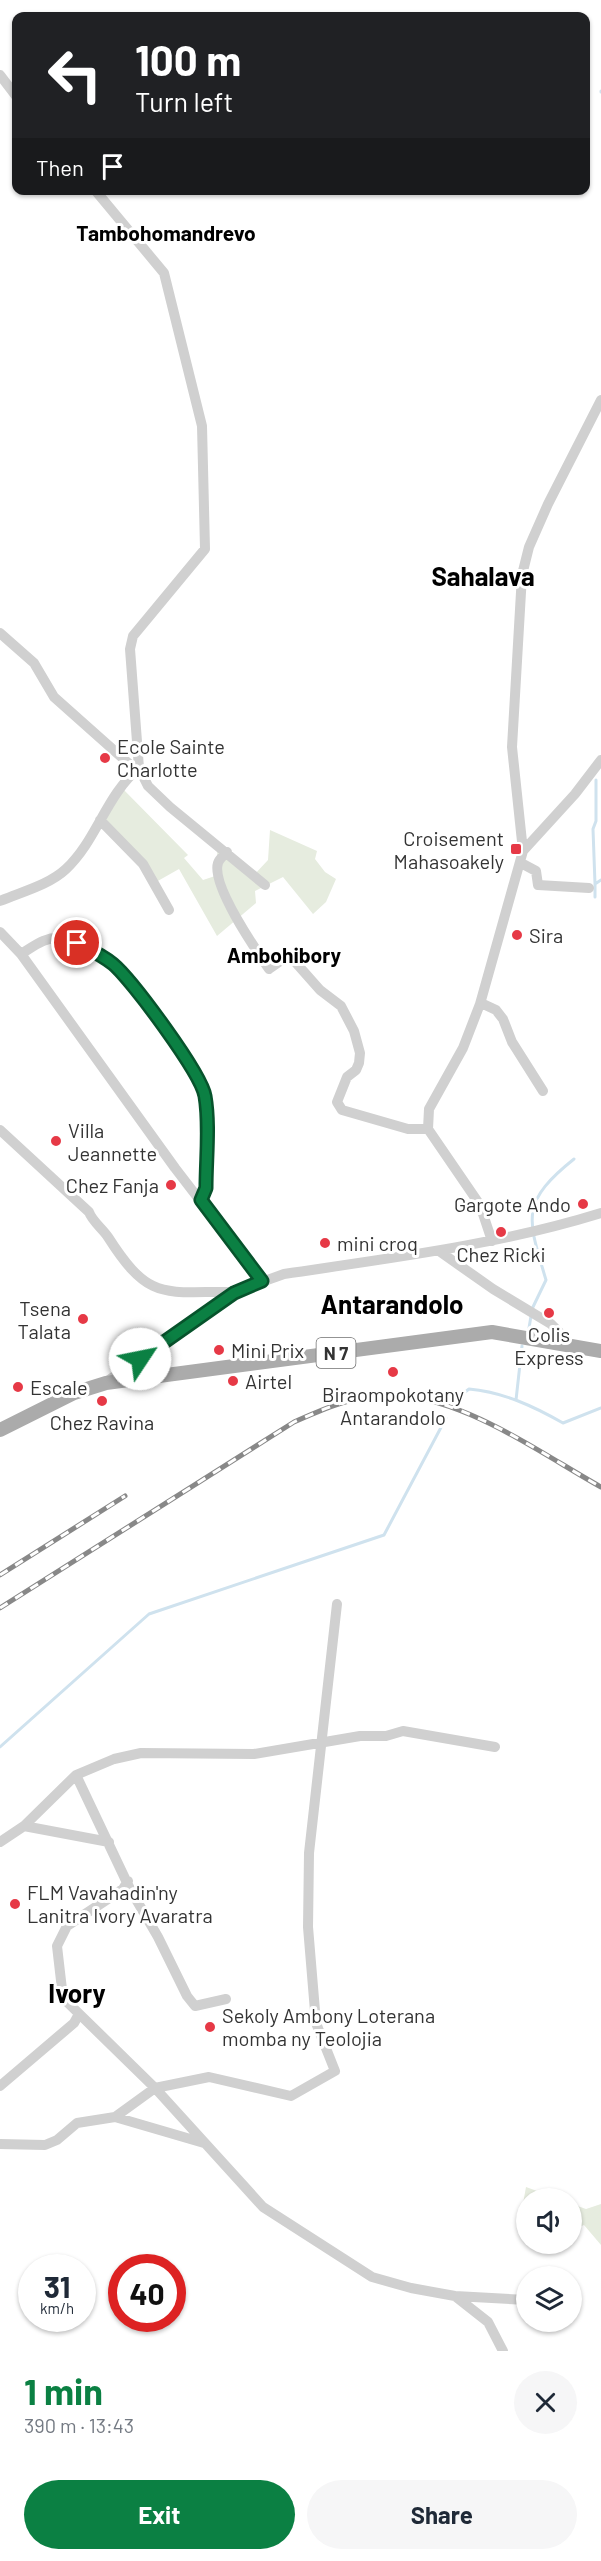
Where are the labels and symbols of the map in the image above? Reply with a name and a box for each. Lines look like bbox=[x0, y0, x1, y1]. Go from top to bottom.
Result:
district label: Tambohomandrevo bbox=[76, 220, 256, 245]
district label: Sahalava bbox=[431, 560, 535, 591]
place label: Ecole Sainte Charlotte bbox=[117, 734, 225, 781]
marker: Ecole Sainte Charlotte bbox=[98, 751, 112, 765]
place label: Croisement Mahasoakely bbox=[394, 826, 504, 873]
marker: Croisement Mahasoakely bbox=[509, 842, 523, 856]
pin bbox=[51, 917, 102, 968]
place label: Sira bbox=[529, 923, 563, 947]
marker: Sira bbox=[510, 928, 524, 942]
district label: Ambohibory bbox=[227, 942, 342, 967]
place label: Villa Jeannette bbox=[68, 1118, 157, 1165]
marker: Villa Jeannette bbox=[49, 1134, 63, 1148]
place label: Chez Fanja bbox=[66, 1173, 159, 1197]
marker: Chez Fanja bbox=[164, 1178, 178, 1192]
place label: Gargote Ando bbox=[454, 1192, 571, 1216]
marker: Gargote Ando bbox=[576, 1197, 590, 1211]
marker: Chez Ricki bbox=[494, 1225, 508, 1239]
place label: mini croq bbox=[337, 1231, 418, 1255]
marker: mini croq bbox=[318, 1236, 332, 1250]
place label: Chez Ricki bbox=[456, 1242, 546, 1266]
district label: Antarandolo bbox=[321, 1288, 463, 1319]
place label: Tsena Talata bbox=[17, 1296, 71, 1343]
marker: Colis Express bbox=[542, 1306, 556, 1320]
marker: Tsena Talata bbox=[76, 1312, 90, 1326]
place label: Colis Express bbox=[514, 1322, 584, 1369]
position arrow bbox=[108, 1327, 172, 1391]
place label: Mini Prix bbox=[231, 1338, 304, 1362]
road number: N 7 bbox=[316, 1338, 356, 1368]
marker: Mini Prix bbox=[212, 1343, 226, 1357]
marker: Biraompokotany Antarandolo bbox=[386, 1365, 400, 1379]
place label: Airtel bbox=[245, 1369, 292, 1393]
marker: Airtel bbox=[226, 1374, 240, 1388]
place label: Escale bbox=[30, 1375, 88, 1399]
marker: Escale bbox=[11, 1380, 25, 1394]
place label: Biraompokotany Antarandolo bbox=[322, 1382, 464, 1429]
marker: Chez Ravina bbox=[95, 1394, 109, 1408]
place label: Chez Ravina bbox=[50, 1410, 154, 1434]
place label: FLM Vavahadin'ny Lanitra Ivory Avaratra bbox=[27, 1880, 213, 1927]
marker: FLM Vavahadin'ny Lanitra Ivory Avaratra bbox=[8, 1897, 22, 1911]
district label: Ivory bbox=[48, 1977, 106, 2008]
place label: Sekoly Ambony Loterana momba ny Teolojia bbox=[222, 2003, 435, 2050]
marker: Sekoly Ambony Loterana momba ny Teolojia bbox=[203, 2020, 217, 2034]
speed limit sign: 40 bbox=[108, 2254, 186, 2332]

